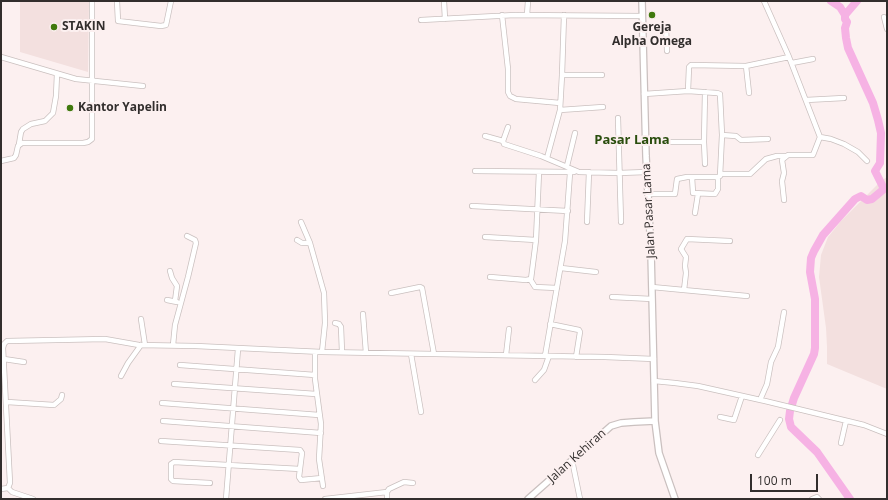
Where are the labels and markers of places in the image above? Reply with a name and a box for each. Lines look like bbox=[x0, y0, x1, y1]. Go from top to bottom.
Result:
marker: Gereja Alpha Omega bbox=[647, 10, 657, 20]
place label: STAKIN bbox=[62, 20, 106, 34]
place label: Gereja Alpha Omega bbox=[612, 21, 692, 49]
marker: STAKIN bbox=[49, 22, 59, 32]
place label: Kantor Yapelin bbox=[78, 101, 167, 115]
marker: Kantor Yapelin bbox=[65, 103, 75, 113]

